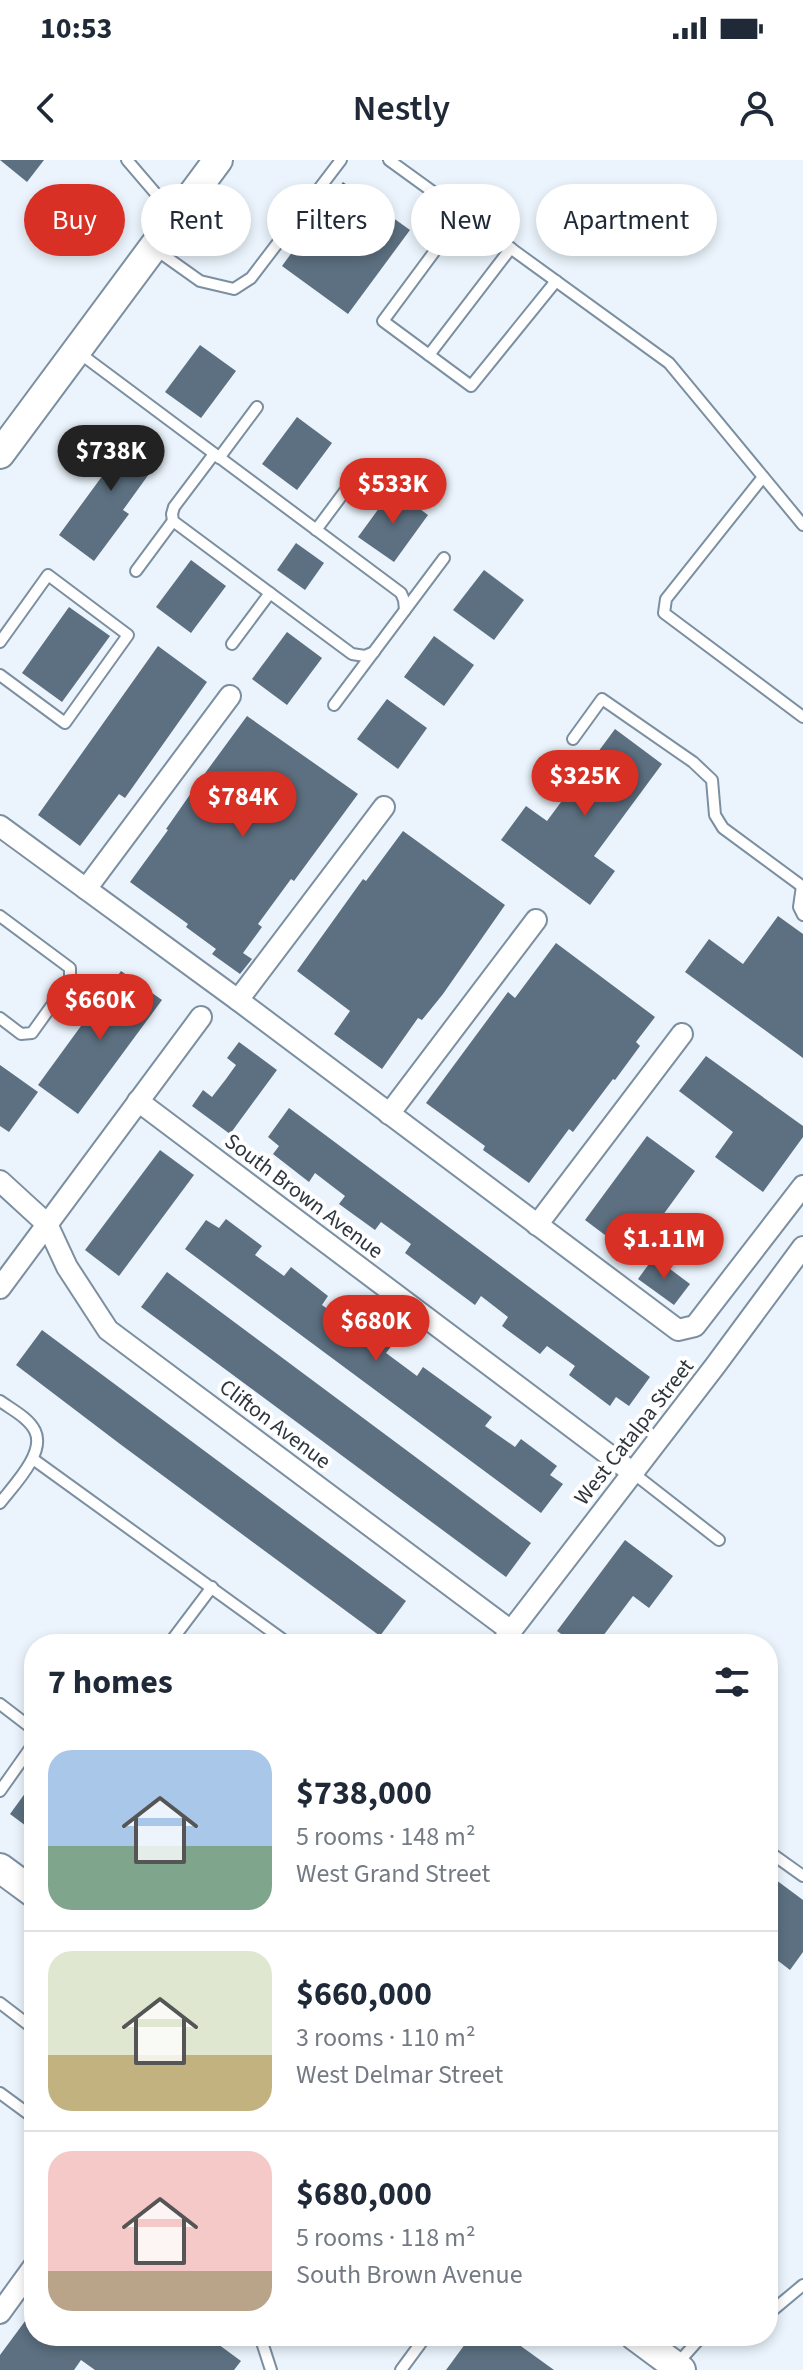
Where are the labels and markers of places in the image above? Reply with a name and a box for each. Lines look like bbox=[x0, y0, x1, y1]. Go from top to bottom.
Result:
pin: $738K bbox=[55, 425, 167, 493]
pin: $533K bbox=[337, 458, 449, 526]
pin: $325K bbox=[529, 750, 641, 818]
pin: $784K bbox=[187, 771, 299, 839]
pin: $660K bbox=[44, 974, 156, 1042]
pin: $1.11M bbox=[599, 1213, 729, 1281]
pin: $680K bbox=[320, 1295, 432, 1363]

